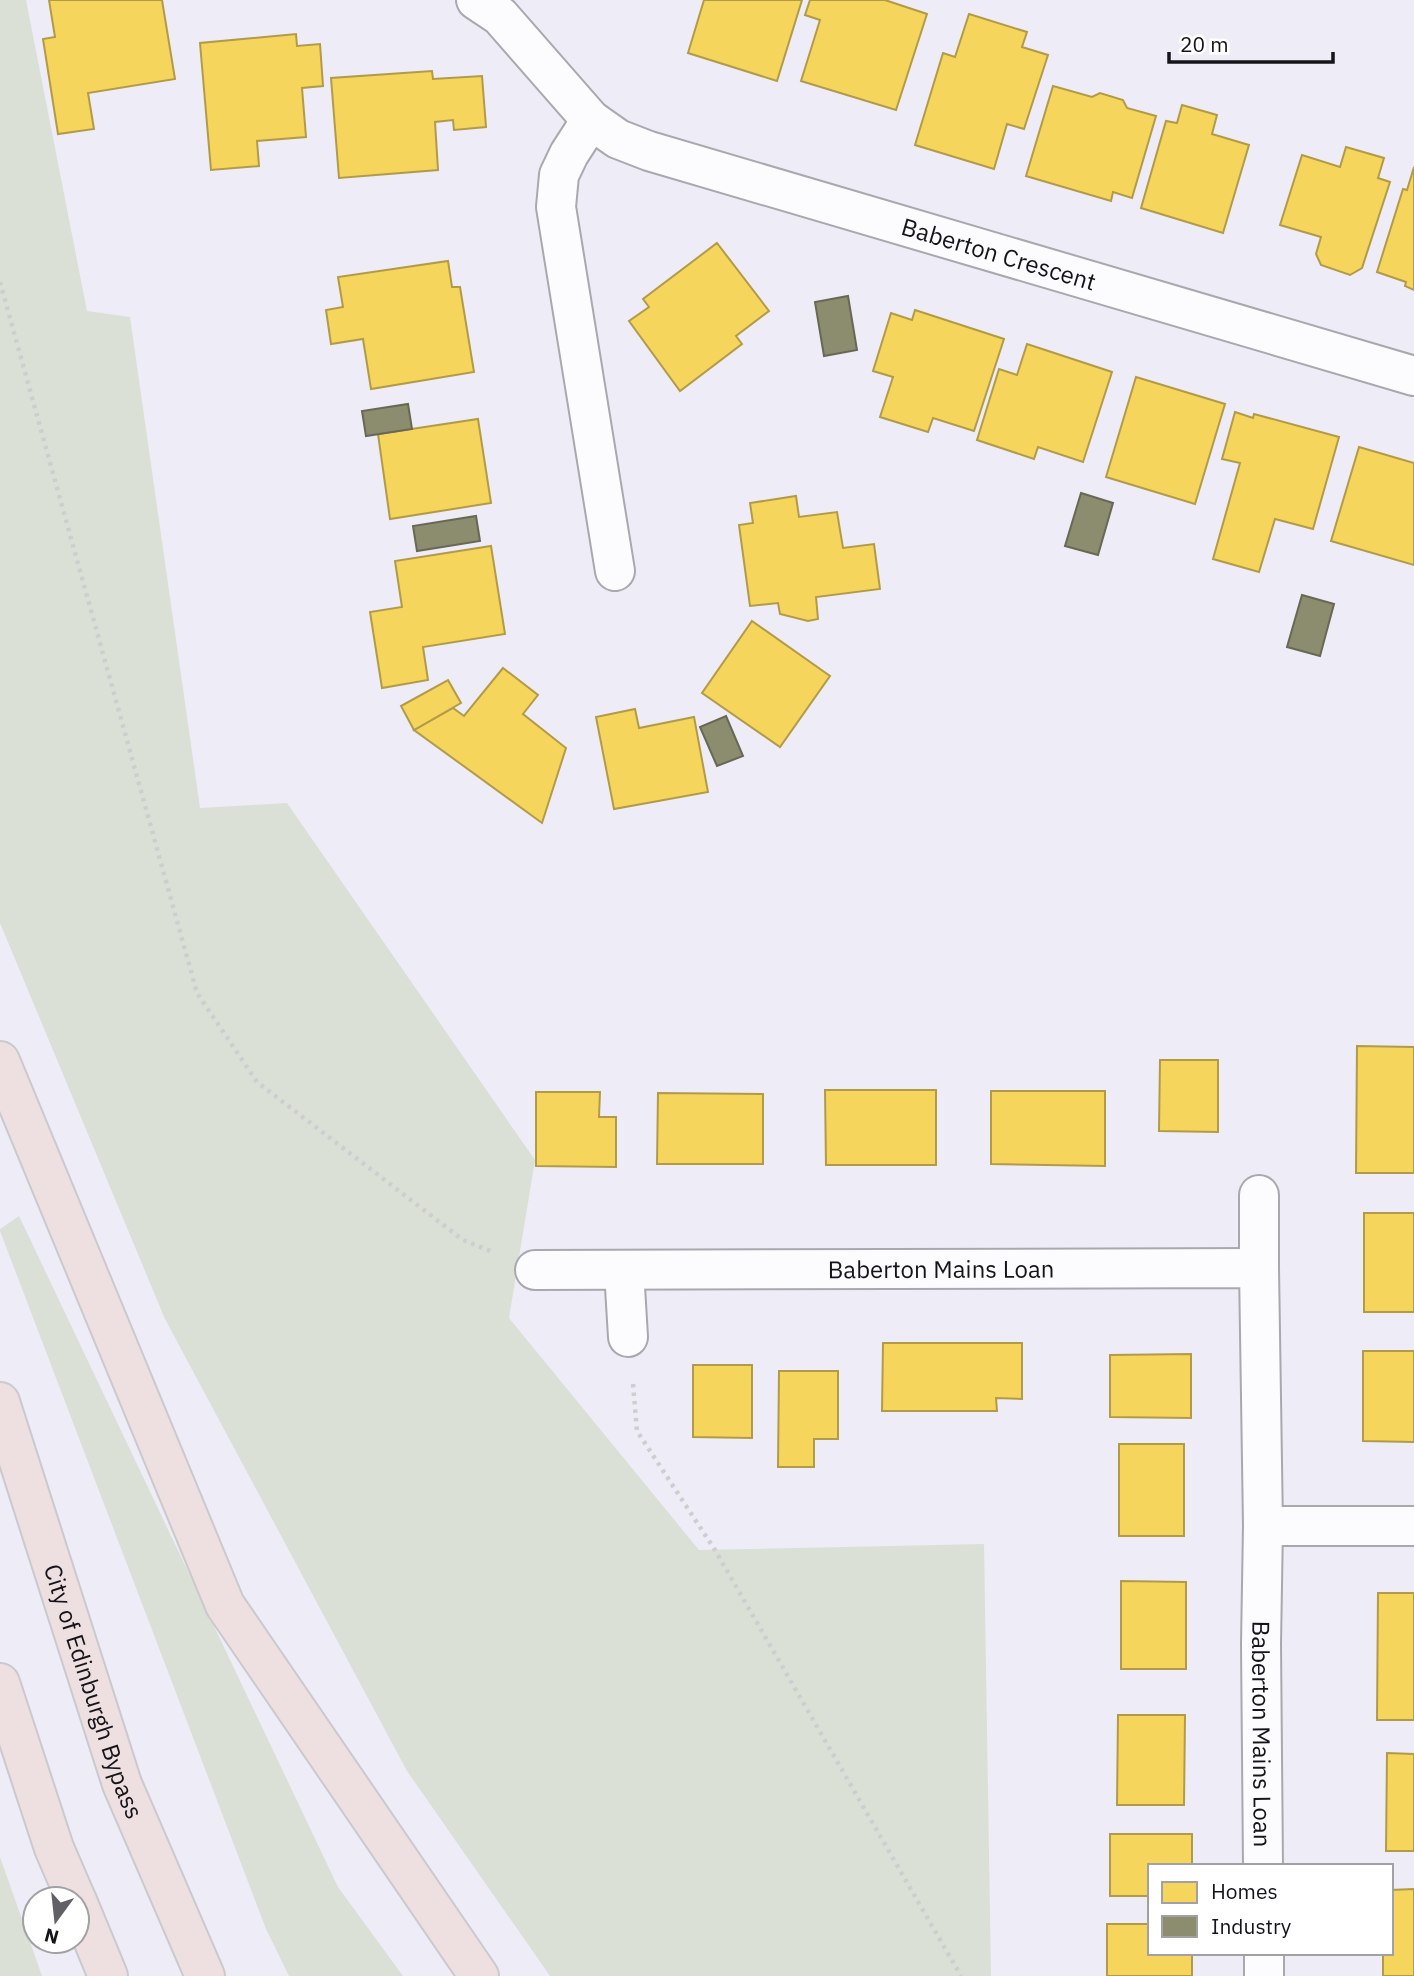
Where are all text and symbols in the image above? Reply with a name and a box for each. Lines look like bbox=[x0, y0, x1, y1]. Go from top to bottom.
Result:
scale bar bbox=[1169, 21, 1334, 65]
text: 20 m bbox=[1180, 30, 1229, 58]
street label: Baberton Crescent bbox=[898, 210, 1100, 298]
street label: Baberton Mains Loan bbox=[828, 1253, 1054, 1285]
street label: City of Edinburgh Bypass bbox=[37, 1560, 151, 1824]
street label: Baberton Mains Loan bbox=[1245, 1620, 1279, 1847]
legend bbox=[1148, 1864, 1393, 1955]
text: Homes bbox=[1211, 1877, 1278, 1905]
north arrow bbox=[21, 1885, 91, 1955]
text: Industry bbox=[1211, 1912, 1292, 1940]
text: N bbox=[42, 1923, 61, 1950]

